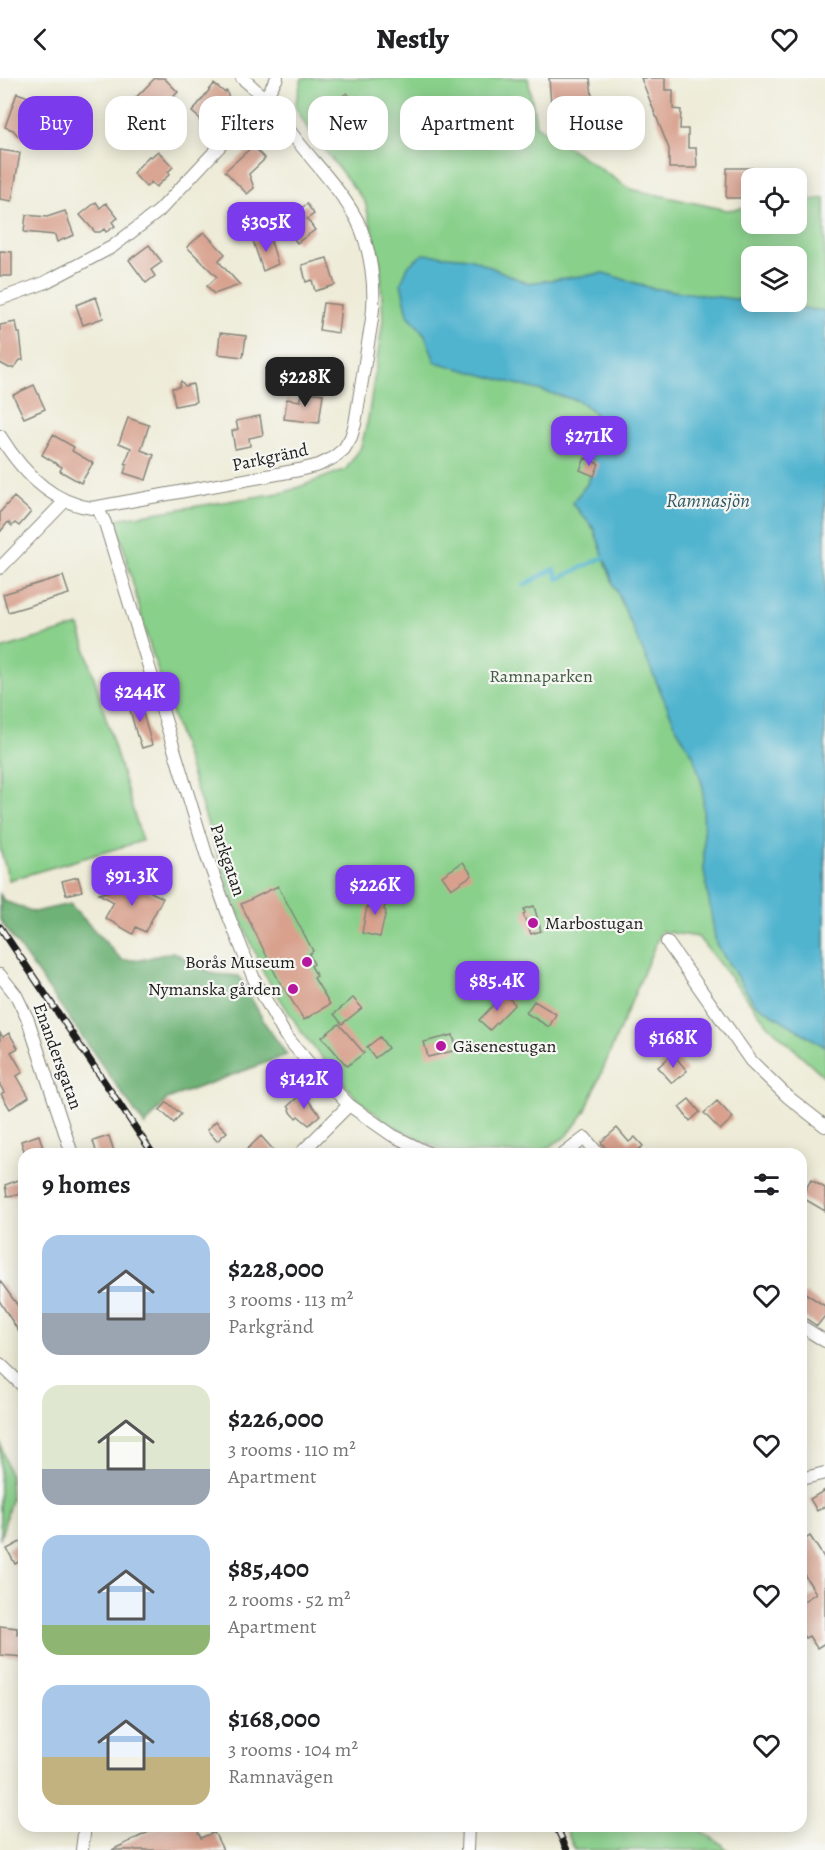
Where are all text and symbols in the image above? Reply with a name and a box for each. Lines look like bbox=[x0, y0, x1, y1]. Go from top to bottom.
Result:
text: Nestly bbox=[376, 21, 449, 57]
icon: back bbox=[24, 23, 57, 56]
icon: heart bbox=[768, 23, 801, 56]
chip: Buy bbox=[18, 96, 93, 150]
chip: Rent bbox=[105, 96, 187, 150]
chip: Filters bbox=[199, 96, 296, 150]
chip: New bbox=[308, 96, 388, 150]
chip: Apartment bbox=[400, 96, 535, 150]
chip: House bbox=[547, 96, 645, 150]
map controls bbox=[741, 168, 807, 312]
button: locate bbox=[741, 168, 807, 234]
pin: $305K bbox=[224, 202, 308, 253]
text: $305K bbox=[241, 208, 291, 235]
button: layers bbox=[741, 246, 807, 312]
pin: $228K bbox=[263, 357, 347, 408]
text: $228K bbox=[279, 363, 331, 390]
pin: $271K bbox=[547, 416, 631, 467]
text: $271K bbox=[565, 422, 613, 449]
street label: Parkgränd bbox=[230, 437, 311, 477]
water label: Ramnasjön bbox=[666, 487, 750, 514]
park label: Ramnaparken bbox=[489, 664, 593, 688]
pin: $244K bbox=[98, 672, 182, 723]
text: $244K bbox=[115, 678, 165, 705]
street label: Parkgatan bbox=[204, 821, 252, 899]
pin: $91.3K bbox=[83, 856, 181, 907]
text: $91.3K bbox=[106, 862, 158, 889]
pin: $226K bbox=[333, 865, 417, 916]
text: $226K bbox=[349, 871, 401, 898]
place label: Marbostugan bbox=[545, 911, 644, 935]
marker: Marbostugan bbox=[526, 916, 540, 930]
place label: Borås Museum bbox=[185, 950, 295, 974]
marker: Borås Museum bbox=[300, 955, 314, 969]
pin: $85.4K bbox=[448, 961, 546, 1012]
text: $85.4K bbox=[469, 967, 525, 994]
place label: Nymanska gården bbox=[148, 977, 281, 1001]
marker: Nymanska gården bbox=[286, 982, 300, 996]
street label: Enandersgatan bbox=[28, 1000, 88, 1113]
pin: $168K bbox=[631, 1018, 715, 1069]
text: $168K bbox=[649, 1024, 697, 1051]
place label: Gäsenestugan bbox=[453, 1034, 557, 1058]
marker: Gäsenestugan bbox=[434, 1039, 448, 1053]
pin: $142K bbox=[262, 1059, 346, 1110]
text: $142K bbox=[280, 1065, 328, 1092]
text: 9 homes bbox=[42, 1167, 131, 1202]
icon: filters bbox=[750, 1168, 783, 1201]
text: $228,000 bbox=[228, 1251, 324, 1286]
icon: home bbox=[90, 1259, 162, 1331]
icon: heart bbox=[750, 1279, 783, 1312]
text: 3 rooms · 113 m² bbox=[228, 1286, 353, 1313]
text: Parkgränd bbox=[228, 1313, 314, 1340]
text: $226,000 bbox=[228, 1401, 324, 1436]
icon: home bbox=[90, 1409, 162, 1481]
icon: heart bbox=[750, 1429, 783, 1462]
text: 3 rooms · 110 m² bbox=[228, 1436, 356, 1463]
text: Apartment bbox=[228, 1463, 317, 1490]
text: $85,400 bbox=[228, 1551, 309, 1586]
icon: home bbox=[90, 1559, 162, 1631]
icon: heart bbox=[750, 1579, 783, 1612]
text: 2 rooms · 52 m² bbox=[228, 1586, 351, 1613]
text: Apartment bbox=[228, 1613, 317, 1640]
text: $168,000 bbox=[228, 1701, 320, 1736]
icon: home bbox=[90, 1709, 162, 1781]
icon: heart bbox=[750, 1729, 783, 1762]
text: 3 rooms · 104 m² bbox=[228, 1736, 358, 1763]
text: Ramnavägen bbox=[228, 1763, 334, 1790]

